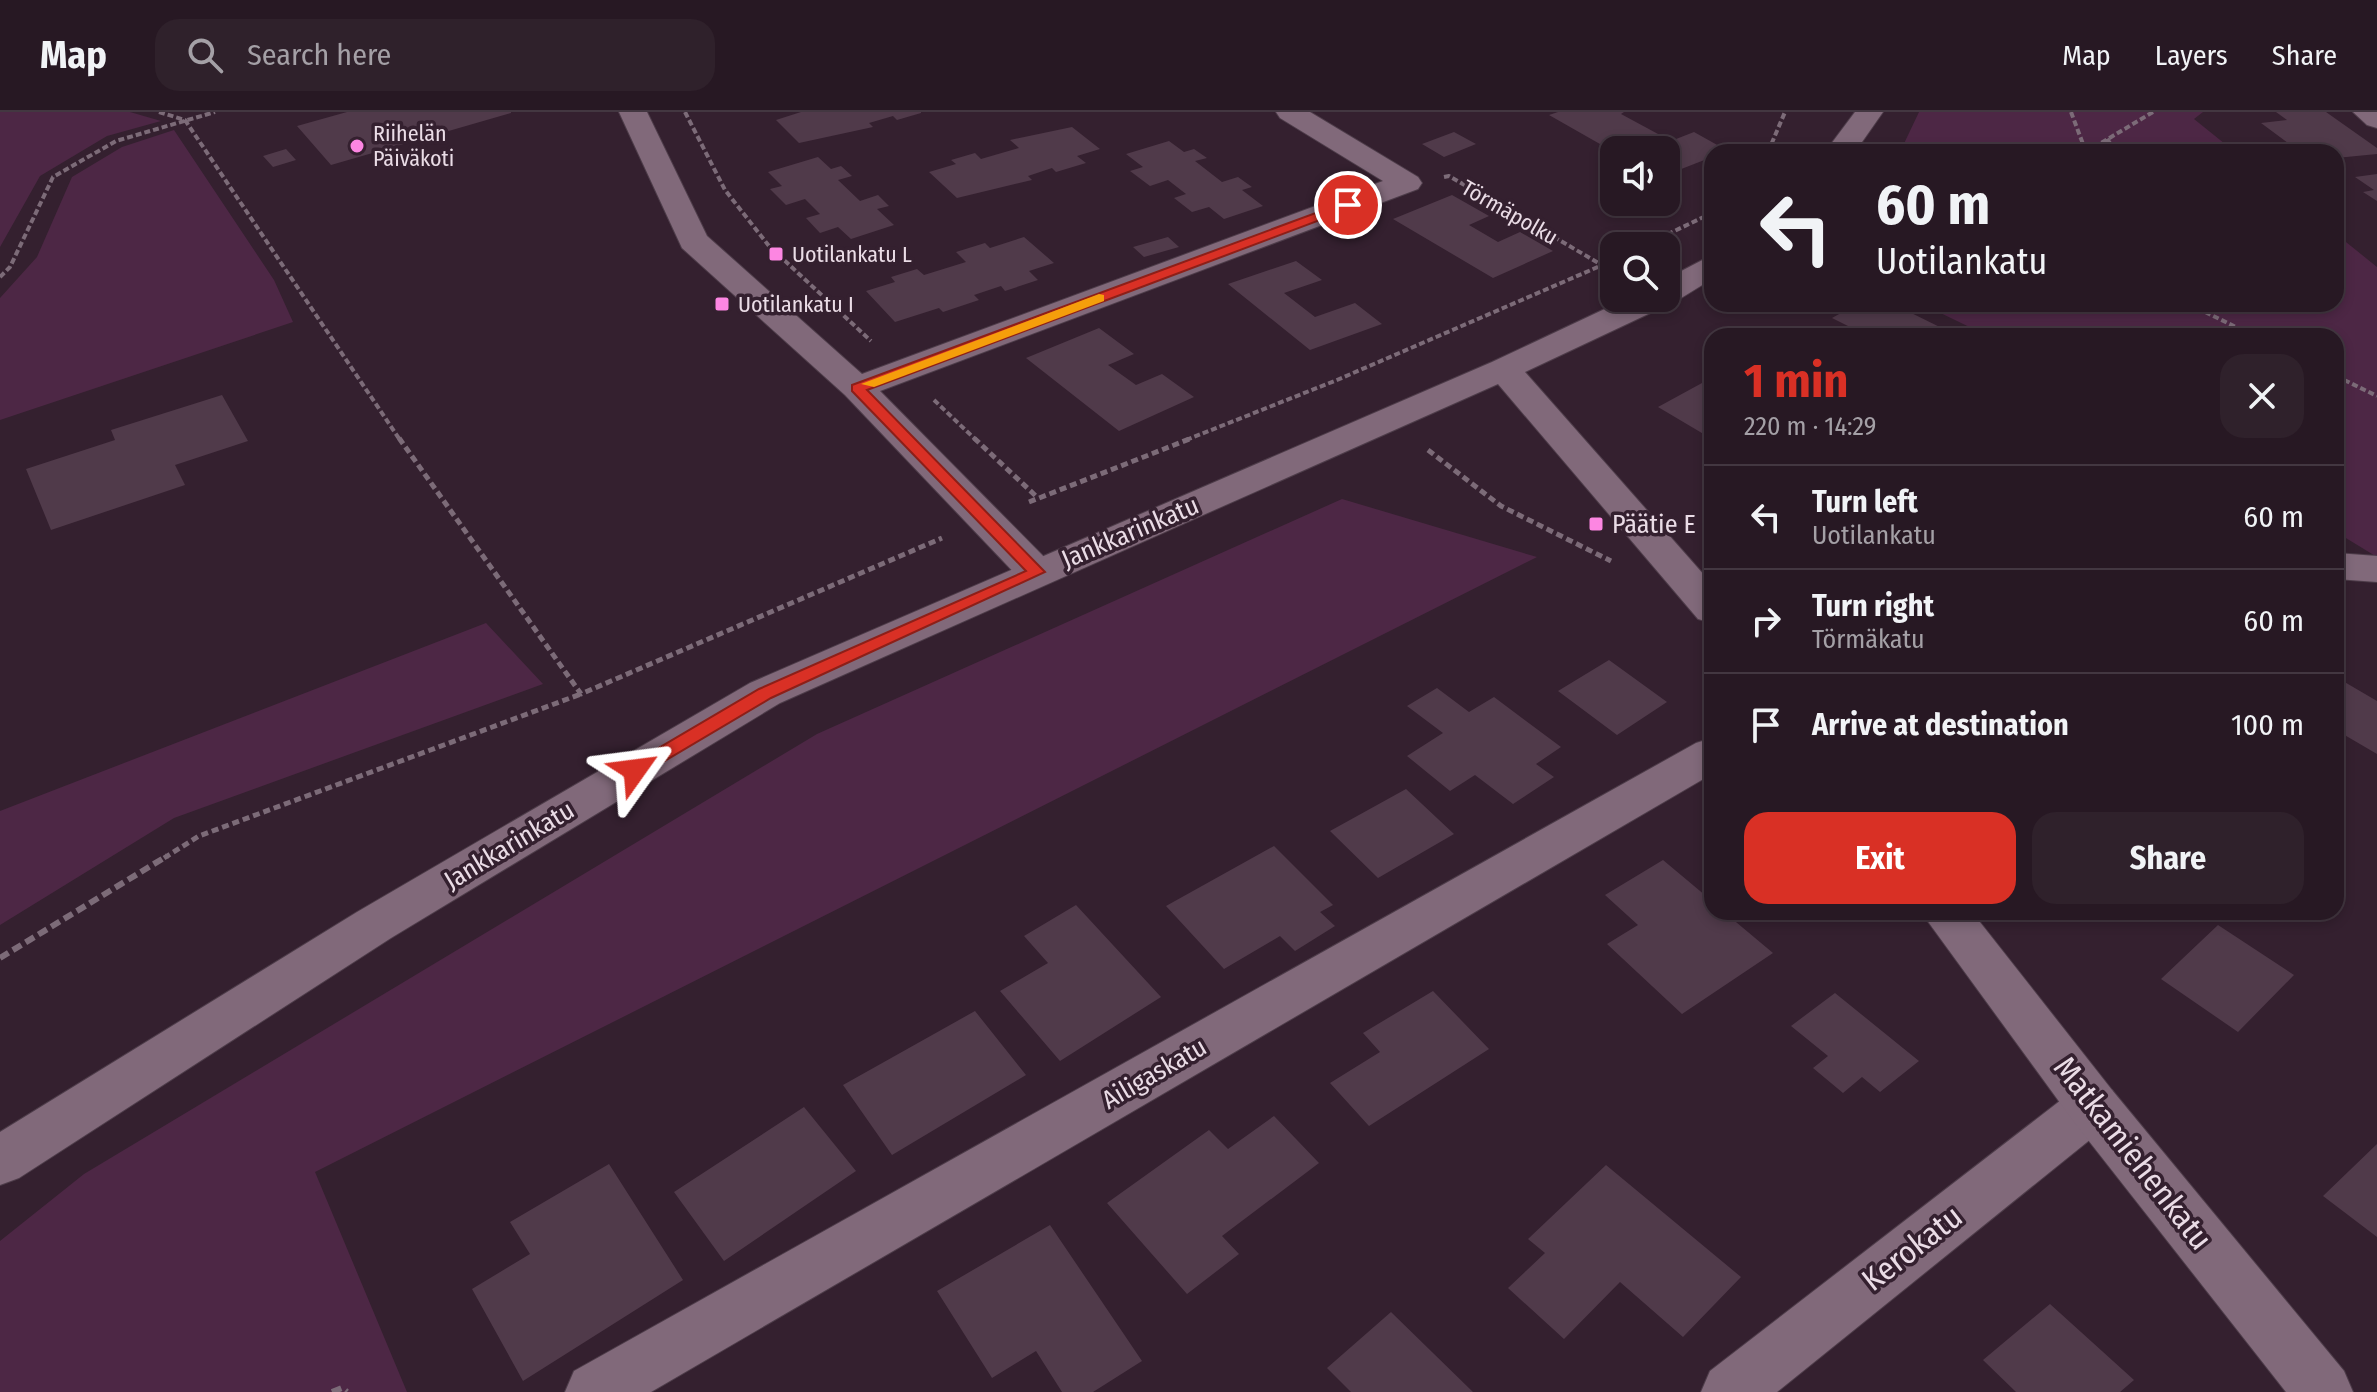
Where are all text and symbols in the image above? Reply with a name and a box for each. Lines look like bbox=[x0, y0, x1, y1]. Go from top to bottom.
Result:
search box bbox=[155, 19, 715, 91]
text: Map bbox=[40, 32, 107, 78]
icon: search bbox=[183, 33, 227, 77]
text: Search here bbox=[247, 37, 391, 73]
text: Map bbox=[2062, 39, 2111, 72]
text: Layers bbox=[2155, 39, 2228, 72]
text: Share bbox=[2272, 39, 2337, 72]
place label: Riihelän Päiväkoti bbox=[373, 120, 454, 172]
map controls bbox=[1600, 136, 1680, 312]
button: sound bbox=[1600, 136, 1680, 216]
marker: Riihelän Päiväkoti bbox=[348, 137, 366, 155]
pin bbox=[1314, 171, 1382, 239]
text: 60 m bbox=[1876, 172, 1990, 239]
street label: Törmäpolku bbox=[1457, 174, 1563, 251]
icon: left bbox=[1744, 176, 1848, 280]
icon: arrive bbox=[1326, 183, 1370, 227]
button: search bbox=[1600, 232, 1680, 312]
text: Uotilankatu bbox=[1876, 240, 2047, 284]
place label: Uotilankatu L bbox=[792, 241, 912, 268]
marker: Uotilankatu L bbox=[767, 245, 785, 263]
place label: Uotilankatu I bbox=[738, 291, 854, 318]
marker: Uotilankatu I bbox=[713, 295, 731, 313]
text: 1 min bbox=[1744, 352, 1849, 410]
button: close bbox=[2220, 354, 2304, 438]
text: 220 m · 14:29 bbox=[1744, 411, 1876, 442]
text: Turn left bbox=[1812, 484, 1918, 520]
street label: Jankkarinkatu bbox=[1057, 490, 1203, 575]
icon: left bbox=[1744, 495, 1788, 539]
text: 60 m bbox=[2243, 499, 2304, 535]
place label: Päätie E bbox=[1612, 509, 1696, 540]
marker: Päätie E bbox=[1587, 515, 1605, 533]
text: Uotilankatu bbox=[1812, 520, 1936, 551]
text: Turn right bbox=[1812, 588, 1934, 624]
icon: right bbox=[1744, 599, 1788, 643]
text: 60 m bbox=[2243, 603, 2304, 639]
text: Törmäkatu bbox=[1812, 624, 1925, 655]
icon: arrive bbox=[1744, 703, 1788, 747]
text: Arrive at destination bbox=[1812, 707, 2069, 743]
text: 100 m bbox=[2231, 707, 2304, 743]
position arrow bbox=[593, 728, 677, 812]
street label: Jankkarinkatu bbox=[439, 795, 580, 896]
button: Exit bbox=[1744, 812, 2016, 904]
button: Share bbox=[2032, 812, 2304, 904]
street label: Ailigaskatu bbox=[1096, 1031, 1212, 1116]
street label: Matkamiehenkatu bbox=[2046, 1049, 2220, 1257]
street label: Kerokatu bbox=[1854, 1197, 1970, 1299]

